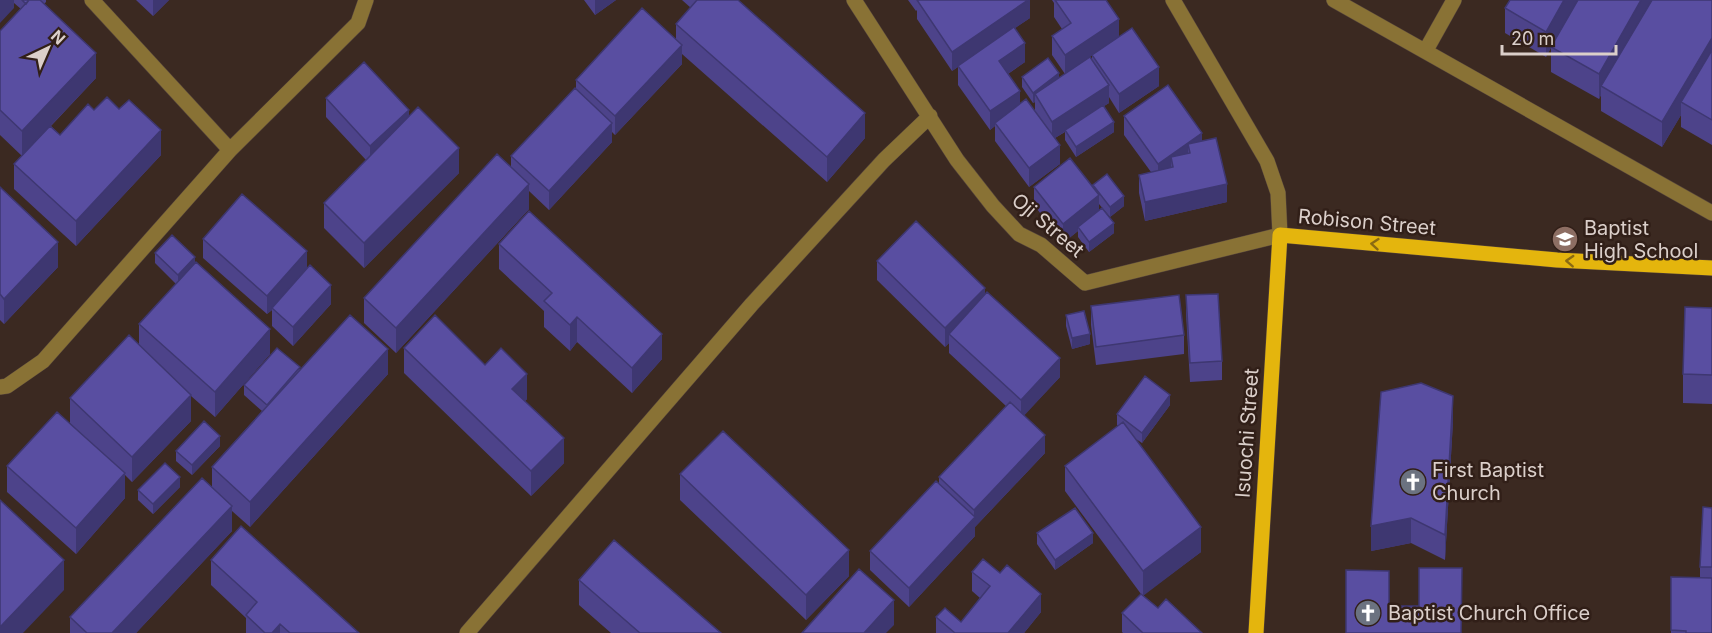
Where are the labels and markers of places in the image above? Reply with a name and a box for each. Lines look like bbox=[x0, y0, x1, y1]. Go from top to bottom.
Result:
place label: Baptist High School bbox=[1584, 216, 1698, 263]
school or university icon: Baptist High School bbox=[1550, 224, 1580, 254]
place label: First Baptist Church bbox=[1432, 458, 1544, 505]
church icon: First Baptist Church bbox=[1398, 467, 1428, 497]
church icon: Baptist Church Office bbox=[1353, 598, 1383, 628]
place label: Baptist Church Office bbox=[1388, 601, 1590, 625]

